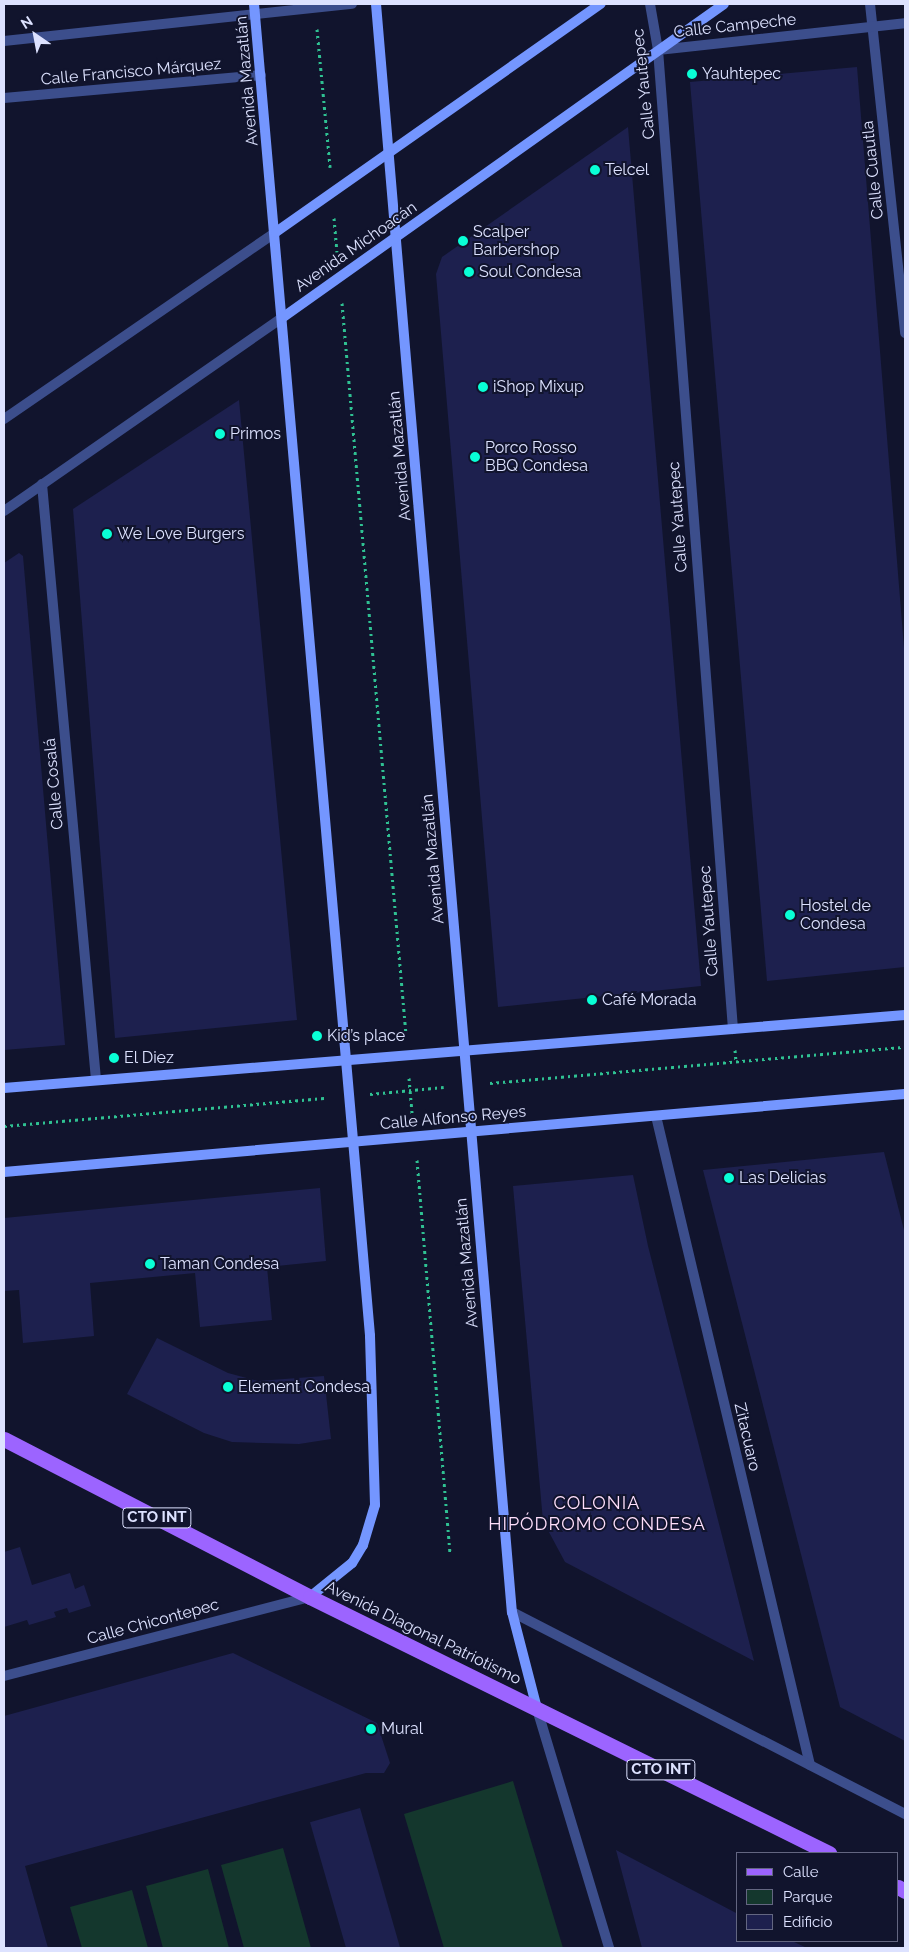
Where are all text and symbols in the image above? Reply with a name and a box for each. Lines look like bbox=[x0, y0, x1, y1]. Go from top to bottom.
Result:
north arrow bbox=[10, 10, 60, 60]
street label: Calle Campeche bbox=[673, 10, 797, 42]
text: N bbox=[18, 13, 36, 32]
street label: Avenida Mazatlán bbox=[232, 15, 262, 147]
street label: Calle Yautepec bbox=[629, 27, 659, 141]
street label: Calle Francisco Márquez bbox=[40, 55, 222, 89]
place label: Yauhtepec bbox=[702, 64, 781, 84]
marker: Yauhtepec bbox=[686, 68, 698, 80]
street label: Calle Cuautla bbox=[858, 120, 888, 220]
place label: Telcel bbox=[605, 160, 649, 180]
marker: Telcel bbox=[589, 164, 601, 176]
street label: Avenida Michoacán bbox=[291, 198, 421, 296]
place label: Scalper Barbershop bbox=[473, 222, 559, 260]
marker: Scalper Barbershop bbox=[457, 235, 469, 247]
place label: Soul Condesa bbox=[479, 262, 582, 282]
marker: Soul Condesa bbox=[463, 266, 475, 278]
place label: iShop Mixup bbox=[493, 377, 584, 397]
marker: iShop Mixup bbox=[477, 381, 489, 393]
street label: Avenida Mazatlán bbox=[385, 390, 415, 522]
place label: Primos bbox=[230, 424, 281, 444]
marker: Primos bbox=[214, 428, 226, 440]
place label: Porco Rosso BBQ Condesa bbox=[485, 438, 588, 476]
marker: Porco Rosso BBQ Condesa bbox=[469, 451, 481, 463]
street label: Calle Yautepec bbox=[665, 461, 691, 573]
place label: We Love Burgers bbox=[117, 524, 244, 544]
marker: We Love Burgers bbox=[101, 528, 113, 540]
street label: Calle Cosalá bbox=[40, 737, 68, 831]
street label: Avenida Mazatlán bbox=[418, 793, 448, 925]
street label: Calle Yautepec bbox=[696, 865, 722, 977]
place label: Hostel de Condesa bbox=[800, 896, 871, 934]
marker: Hostel de Condesa bbox=[784, 909, 796, 921]
place label: Café Morada bbox=[602, 990, 697, 1010]
marker: Café Morada bbox=[586, 994, 598, 1006]
place label: Kid’s place bbox=[327, 1026, 405, 1046]
marker: Kid’s place bbox=[311, 1030, 323, 1042]
place label: El Diez bbox=[124, 1048, 174, 1068]
marker: El Diez bbox=[108, 1052, 120, 1064]
street label: Calle Alfonso Reyes bbox=[379, 1102, 527, 1134]
place label: Las Delicias bbox=[739, 1168, 826, 1188]
marker: Las Delicias bbox=[723, 1172, 735, 1184]
street label: Avenida Mazatlán bbox=[452, 1197, 482, 1329]
place label: Taman Condesa bbox=[160, 1254, 279, 1274]
marker: Taman Condesa bbox=[144, 1258, 156, 1270]
place label: Element Condesa bbox=[238, 1377, 370, 1397]
marker: Element Condesa bbox=[222, 1381, 234, 1393]
street label: Zitacuaro bbox=[730, 1401, 764, 1473]
district label: COLONIA HIPÓDROMO CONDESA bbox=[486, 1493, 708, 1536]
road number: CTO INT bbox=[122, 1506, 192, 1530]
street label: Avenida Diagonal Patriotismo bbox=[322, 1577, 524, 1689]
street label: Calle Chicontepec bbox=[85, 1595, 221, 1649]
place label: Mural bbox=[381, 1719, 423, 1739]
marker: Mural bbox=[365, 1723, 377, 1735]
road number: CTO INT bbox=[626, 1758, 696, 1782]
legend bbox=[736, 1852, 899, 1942]
text: Calle bbox=[783, 1863, 818, 1881]
text: Parque bbox=[783, 1888, 832, 1906]
text: Edificio bbox=[783, 1913, 833, 1931]

